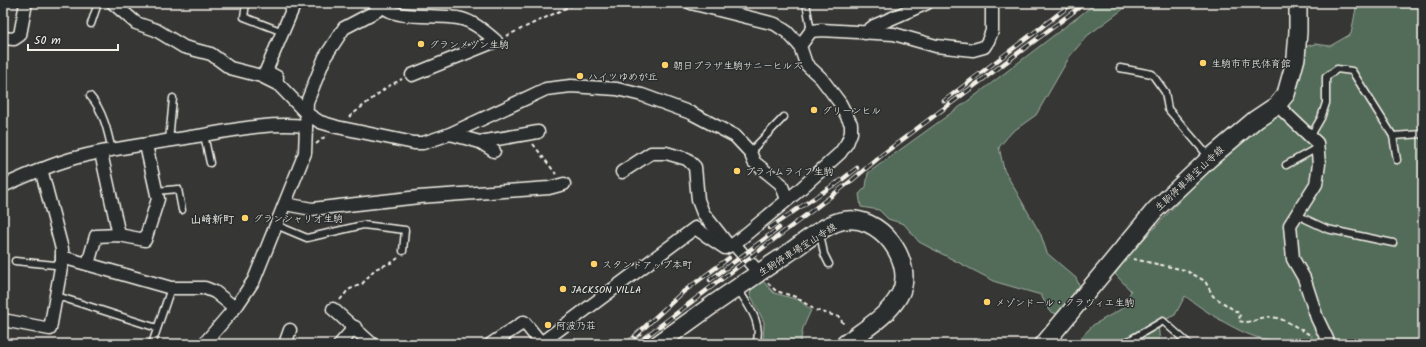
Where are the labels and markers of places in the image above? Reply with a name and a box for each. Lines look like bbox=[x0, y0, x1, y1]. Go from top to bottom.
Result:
place label: グランメゾン生駒 bbox=[429, 37, 509, 53]
marker: グランメゾン生駒 bbox=[416, 39, 426, 49]
place label: 生駒市市民体育館 bbox=[1211, 56, 1291, 72]
place label: 朝日プラザ生駒サニーヒルズ bbox=[673, 58, 803, 74]
marker: 生駒市市民体育館 bbox=[1198, 58, 1208, 68]
marker: 朝日プラザ生駒サニーヒルズ bbox=[660, 60, 670, 70]
place label: ハイツゆめが丘 bbox=[588, 69, 658, 85]
marker: ハイツゆめが丘 bbox=[575, 71, 585, 81]
place label: グリーンヒル bbox=[822, 103, 881, 119]
marker: グリーンヒル bbox=[809, 105, 819, 115]
place label: プライムライフ生駒 bbox=[745, 164, 834, 180]
marker: プライムライフ生駒 bbox=[732, 166, 742, 176]
place label: グランシャリオ生駒 bbox=[253, 211, 343, 227]
marker: グランシャリオ生駒 bbox=[240, 213, 250, 223]
place label: スタンドアップ本町 bbox=[602, 257, 692, 273]
marker: スタンドアップ本町 bbox=[589, 259, 599, 269]
place label: JACKSON VILLA bbox=[571, 282, 641, 298]
marker: JACKSON VILLA bbox=[558, 284, 568, 294]
place label: メゾンドール・クラヴィエ生駒 bbox=[995, 295, 1134, 311]
marker: メゾンドール・クラヴィエ生駒 bbox=[982, 297, 992, 307]
place label: 阿波乃荘 bbox=[556, 318, 596, 334]
marker: 阿波乃荘 bbox=[543, 320, 553, 330]

